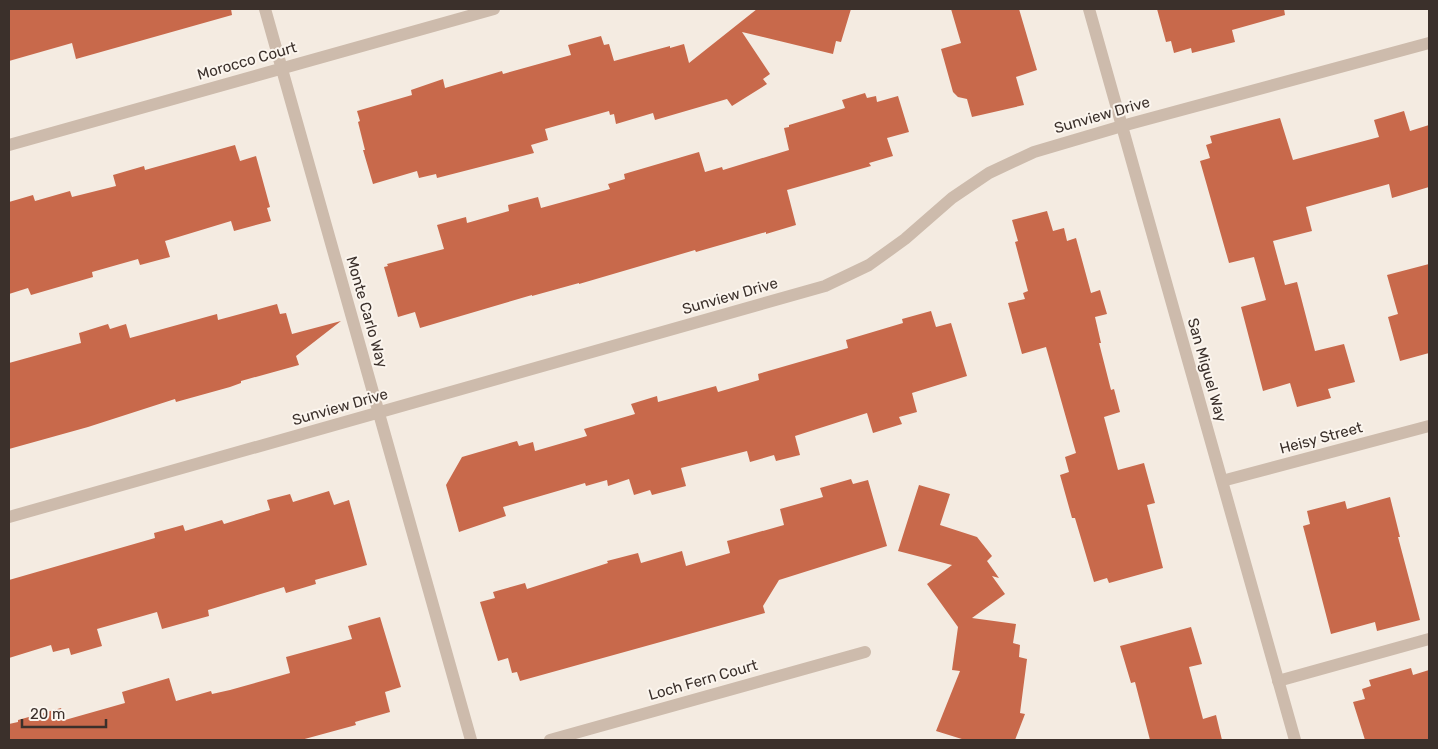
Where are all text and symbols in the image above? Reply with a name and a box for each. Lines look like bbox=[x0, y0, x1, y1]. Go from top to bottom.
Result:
street label: Morocco Court bbox=[195, 38, 299, 84]
street label: Sunview Drive bbox=[1052, 93, 1152, 137]
street label: Monte Carlo Way bbox=[342, 254, 392, 370]
street label: Sunview Drive bbox=[680, 274, 780, 318]
street label: San Miguel Way bbox=[1184, 316, 1230, 424]
street label: Sunview Drive bbox=[290, 385, 390, 429]
street label: Heisy Street bbox=[1278, 418, 1365, 458]
street label: Loch Fern Court bbox=[646, 656, 760, 704]
scale bar bbox=[22, 696, 106, 728]
text: 20 m bbox=[30, 705, 65, 723]

